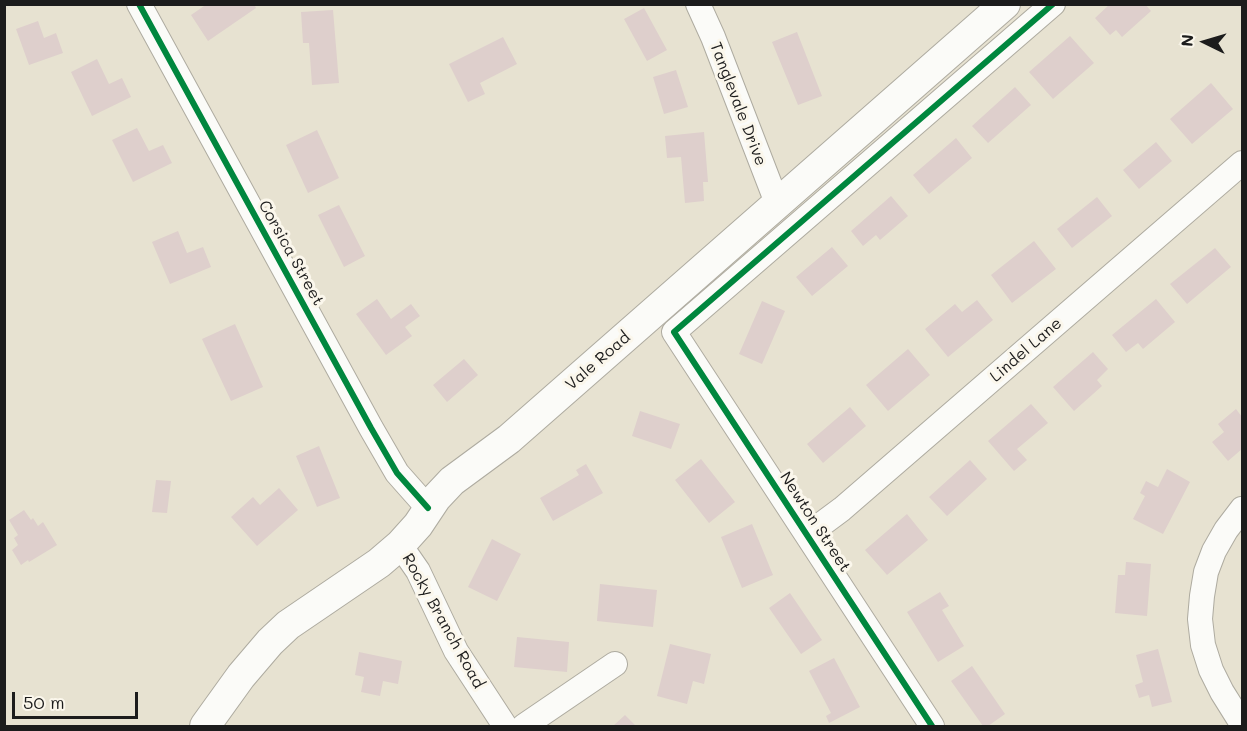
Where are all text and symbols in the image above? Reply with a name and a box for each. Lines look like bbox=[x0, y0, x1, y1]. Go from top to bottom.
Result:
north arrow bbox=[1175, 12, 1235, 72]
text: N bbox=[1176, 33, 1198, 47]
street label: Tanglevale Drive bbox=[706, 40, 770, 168]
street label: Corsica Street bbox=[254, 197, 328, 309]
street label: Lindel Lane bbox=[986, 314, 1066, 386]
street label: Vale Road bbox=[562, 328, 634, 394]
street label: Newton Street bbox=[775, 468, 855, 576]
street label: Rocky Branch Road bbox=[398, 550, 488, 692]
scale bar bbox=[15, 680, 141, 718]
text: 50 m bbox=[23, 690, 65, 714]

